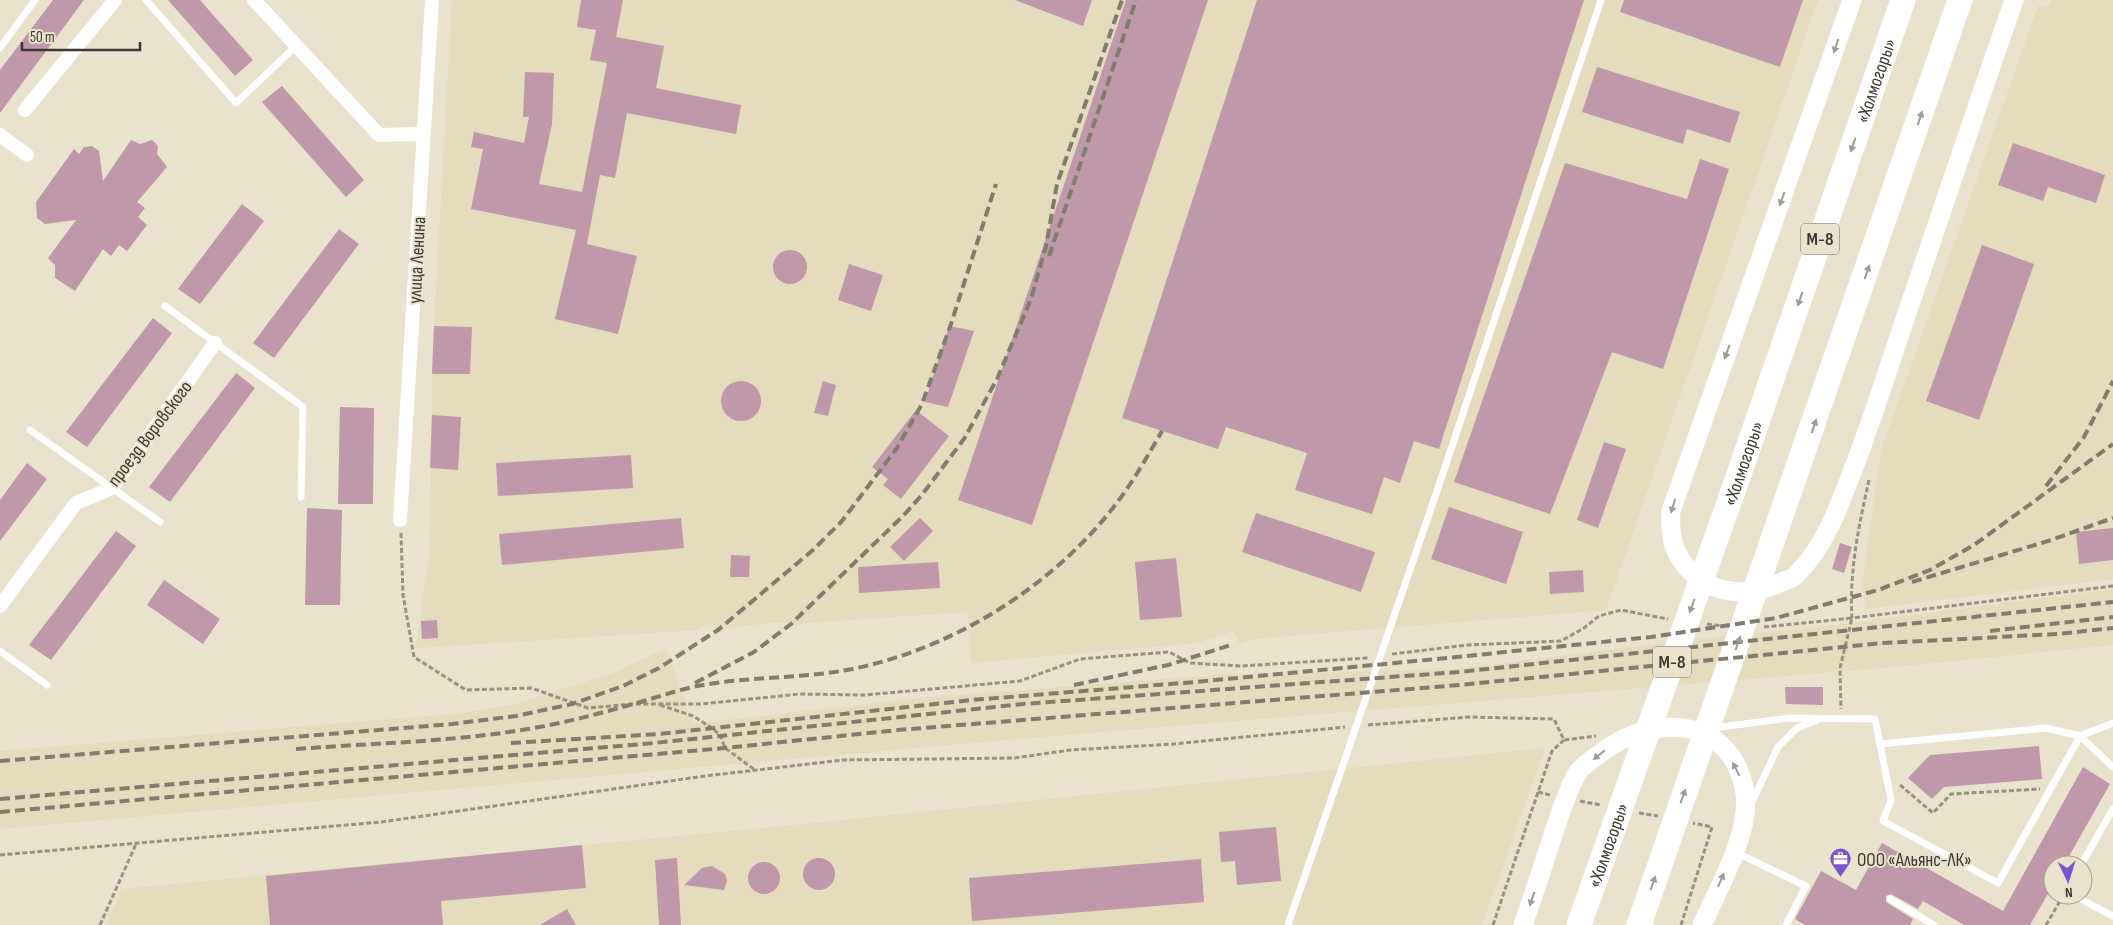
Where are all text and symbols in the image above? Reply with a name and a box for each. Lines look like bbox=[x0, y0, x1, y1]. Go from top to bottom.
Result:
scale bar bbox=[22, 20, 140, 52]
text: 50 m bbox=[30, 28, 55, 47]
street label: «Холмогоры» bbox=[1851, 36, 1902, 126]
one-way arrow bbox=[1832, 39, 1840, 54]
one-way arrow bbox=[1916, 111, 1924, 126]
one-way arrow bbox=[1849, 138, 1856, 153]
one-way arrow bbox=[1778, 192, 1785, 207]
street label: улица Ленина bbox=[404, 216, 431, 304]
road number: М-8 bbox=[1801, 223, 1839, 254]
one-way arrow bbox=[1863, 264, 1871, 279]
one-way arrow bbox=[1795, 292, 1803, 307]
one-way arrow bbox=[1723, 345, 1730, 360]
street label: проезд Воровского bbox=[103, 376, 197, 491]
street label: «Холмогоры» bbox=[1719, 418, 1769, 509]
one-way arrow bbox=[1811, 418, 1818, 433]
one-way arrow bbox=[1669, 498, 1676, 513]
one-way arrow bbox=[1688, 599, 1696, 614]
one-way arrow bbox=[1734, 635, 1742, 650]
road number: М-8 bbox=[1653, 646, 1691, 678]
one-way arrow bbox=[1593, 749, 1606, 760]
one-way arrow bbox=[1732, 761, 1740, 776]
one-way arrow bbox=[1680, 788, 1687, 803]
street label: «Холмогоры» bbox=[1583, 800, 1634, 891]
office icon: ООО «Альянс-ЛК» bbox=[1829, 847, 1853, 878]
place label: ООО «Альянс-ЛК» bbox=[1857, 849, 1972, 872]
north arrow bbox=[2043, 855, 2093, 905]
one-way arrow bbox=[1718, 873, 1726, 887]
one-way arrow bbox=[1650, 876, 1657, 891]
text: N bbox=[2065, 884, 2073, 901]
one-way arrow bbox=[1528, 892, 1535, 907]

